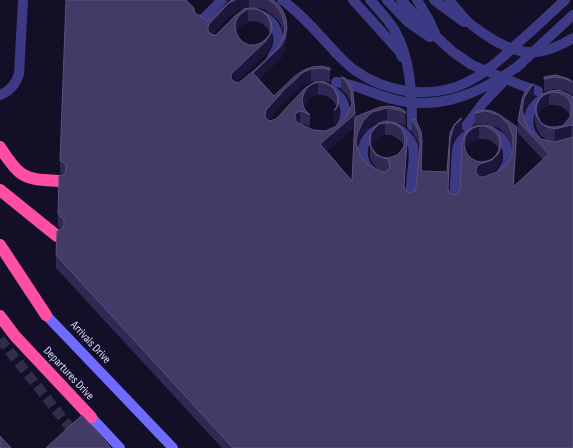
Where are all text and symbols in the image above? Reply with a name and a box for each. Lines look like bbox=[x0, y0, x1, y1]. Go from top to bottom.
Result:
street label: Arrivals Drive bbox=[66, 317, 114, 367]
street label: Departures Drive bbox=[40, 343, 97, 403]

